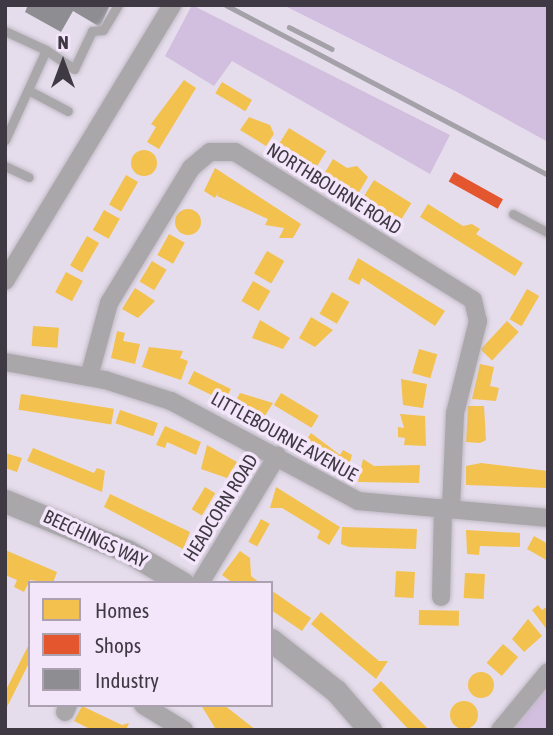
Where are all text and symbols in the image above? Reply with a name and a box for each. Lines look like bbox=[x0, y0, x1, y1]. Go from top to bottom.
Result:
north arrow bbox=[28, 28, 98, 98]
text: N bbox=[57, 31, 69, 53]
street label: NORTHBOURNE ROAD bbox=[263, 138, 405, 240]
street label: LITTLEBOURNE AVENUE bbox=[207, 387, 361, 487]
street label: HEADCORN ROAD bbox=[179, 450, 263, 566]
street label: BEECHINGS WAY bbox=[40, 505, 150, 573]
legend bbox=[28, 581, 273, 707]
text: Homes bbox=[95, 598, 149, 622]
text: Shops bbox=[95, 633, 141, 657]
text: Industry bbox=[95, 668, 159, 692]

